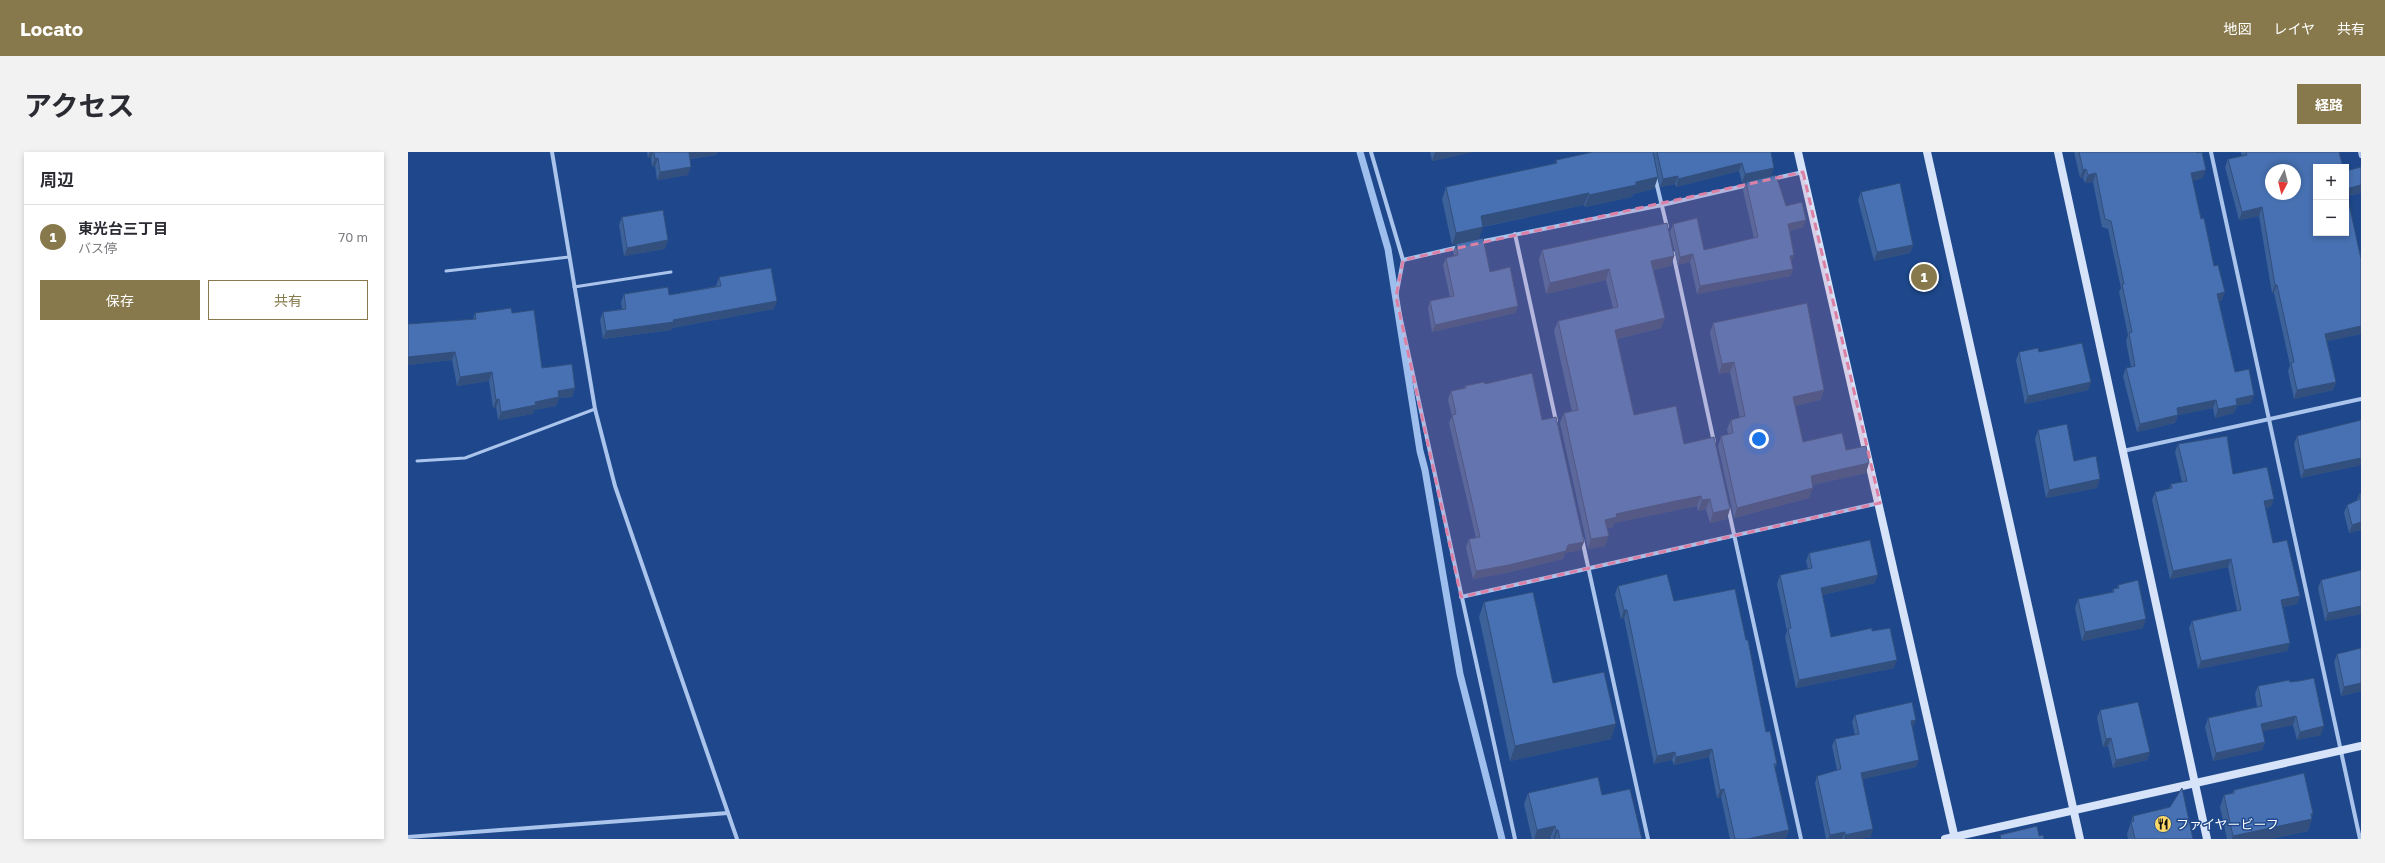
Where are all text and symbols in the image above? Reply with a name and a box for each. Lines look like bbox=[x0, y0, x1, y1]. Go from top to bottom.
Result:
text: Locato bbox=[20, 17, 83, 40]
text: 地図 bbox=[2223, 20, 2251, 37]
text: レイヤ bbox=[2273, 20, 2315, 37]
text: 共有 bbox=[2337, 20, 2365, 37]
button: 経路 bbox=[2297, 84, 2361, 124]
text: アクセス bbox=[24, 89, 135, 122]
north arrow bbox=[2265, 164, 2301, 200]
map controls bbox=[2313, 164, 2349, 236]
button: + bbox=[2313, 164, 2349, 200]
text: 周辺 bbox=[40, 169, 74, 190]
button: − bbox=[2313, 200, 2349, 236]
text: 東光台三丁目 bbox=[78, 219, 168, 237]
text: 1 bbox=[50, 229, 56, 245]
text: 70 m bbox=[338, 229, 368, 245]
text: バス停 bbox=[78, 240, 117, 256]
pin: 1 bbox=[1911, 262, 1937, 292]
button: 保存 bbox=[40, 280, 200, 320]
button: 共有 bbox=[208, 280, 368, 320]
your location bbox=[1749, 429, 1769, 449]
restaurant icon: ファイヤービーフ bbox=[2153, 814, 2173, 834]
place label: ファイヤービーフ bbox=[2176, 816, 2279, 832]

